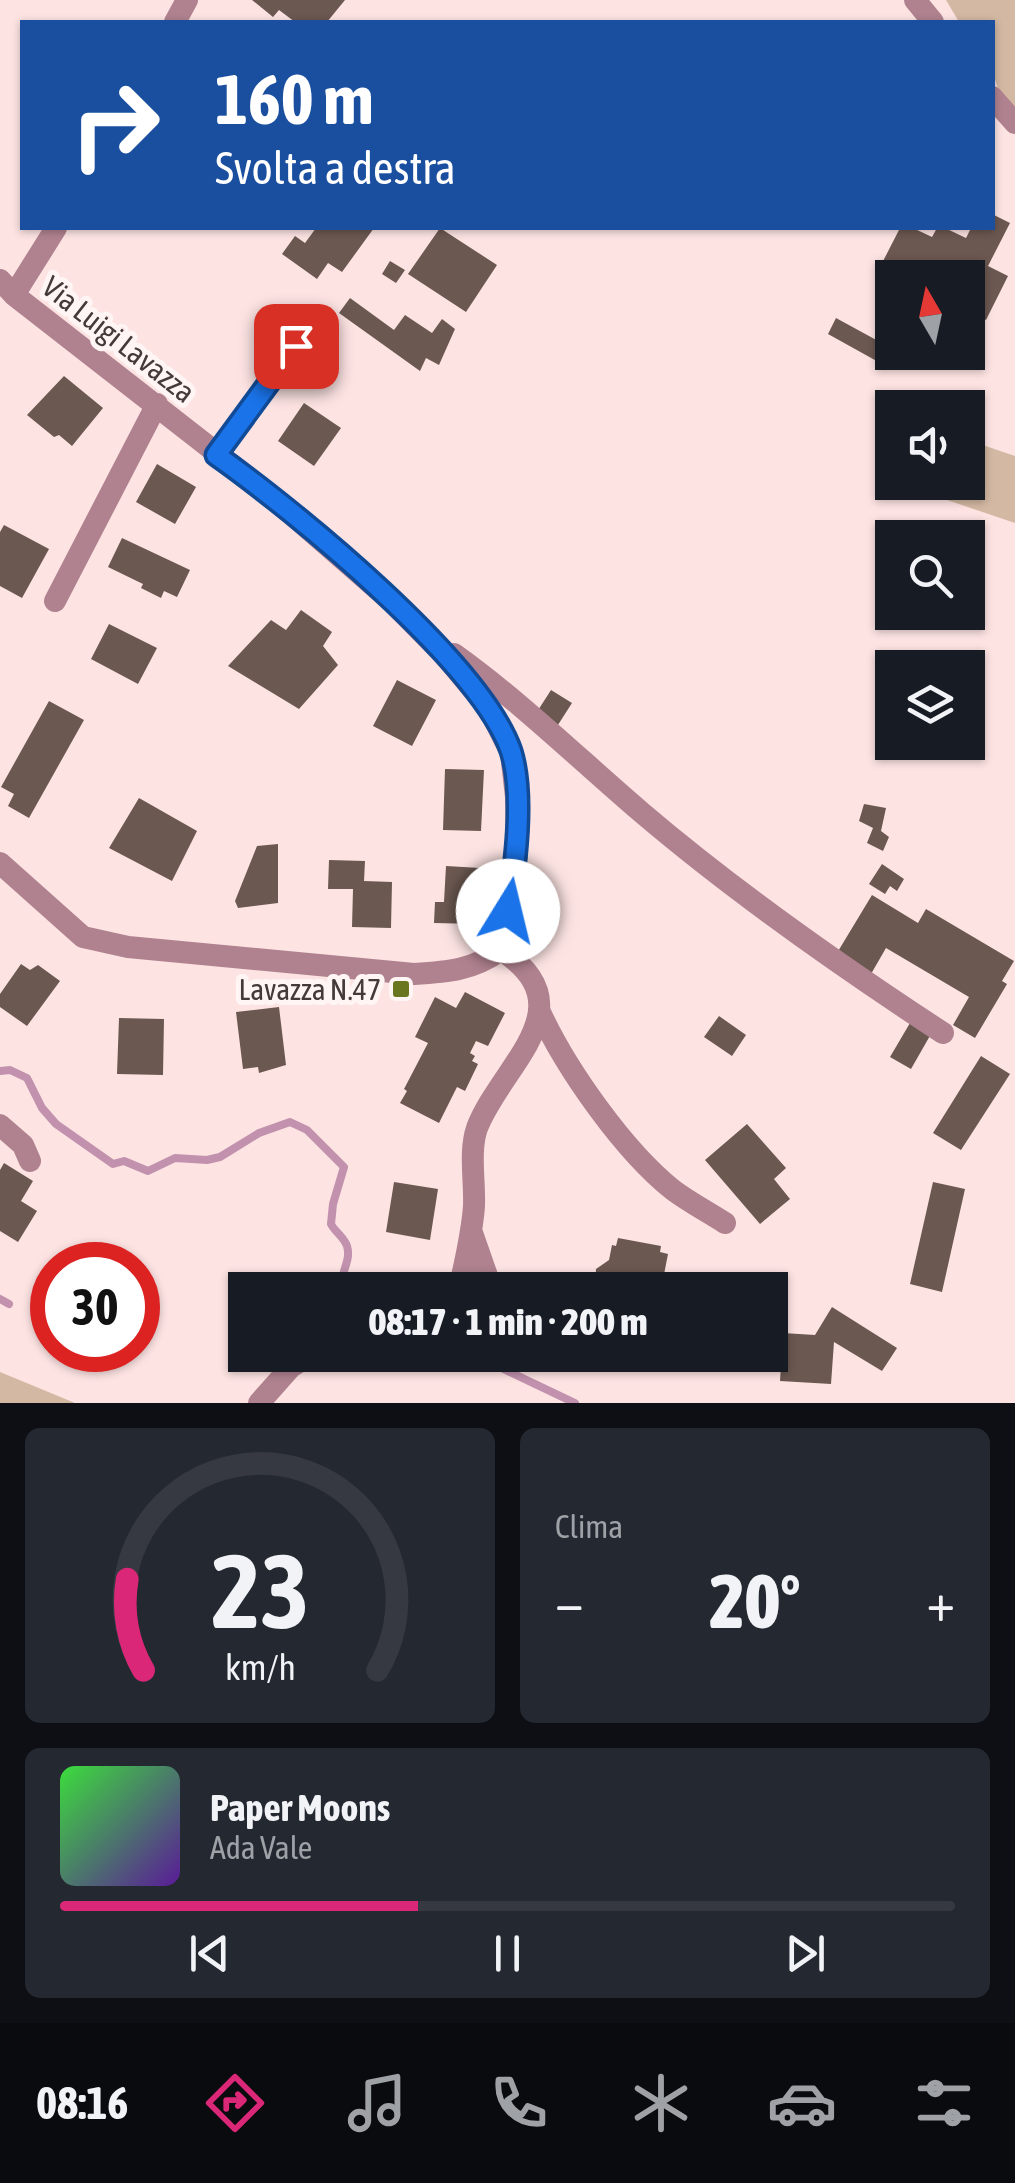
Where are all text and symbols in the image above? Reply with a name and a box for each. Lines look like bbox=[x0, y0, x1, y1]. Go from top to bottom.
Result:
text: 160 m bbox=[215, 59, 374, 139]
icon: right bbox=[50, 60, 180, 190]
text: Svolta a destra bbox=[215, 142, 456, 194]
north arrow bbox=[875, 260, 985, 370]
map controls bbox=[875, 260, 985, 760]
street label: Via Luigi Lavazza bbox=[36, 269, 202, 409]
pin bbox=[254, 304, 339, 389]
icon: arrive bbox=[269, 319, 324, 374]
button: sound bbox=[875, 390, 985, 500]
button: search bbox=[875, 520, 985, 630]
button: layers bbox=[875, 650, 985, 760]
position arrow bbox=[456, 859, 560, 963]
place label: Lavazza N.47 bbox=[239, 972, 381, 1006]
marker: Lavazza N.47 bbox=[390, 978, 412, 1000]
speed limit sign: 30 bbox=[30, 1242, 160, 1372]
text: 08:17 · 1 min · 200 m bbox=[368, 1300, 648, 1343]
text: Clima bbox=[555, 1508, 623, 1545]
text: 23 bbox=[211, 1531, 309, 1650]
text: 20° bbox=[709, 1558, 801, 1644]
text: − bbox=[555, 1570, 584, 1633]
text: + bbox=[926, 1570, 955, 1633]
text: km/h bbox=[225, 1647, 295, 1688]
text: Paper Moons bbox=[210, 1786, 390, 1829]
text: Ada Vale bbox=[210, 1829, 312, 1866]
icon: previous bbox=[182, 1926, 237, 1981]
icon: pause bbox=[480, 1926, 535, 1981]
icon: next bbox=[778, 1926, 833, 1981]
icon: directions bbox=[200, 2068, 270, 2138]
icon: music bbox=[342, 2068, 412, 2138]
icon: phone bbox=[484, 2068, 554, 2138]
icon: climate bbox=[626, 2068, 696, 2138]
icon: car bbox=[767, 2068, 837, 2138]
icon: filters bbox=[909, 2068, 979, 2138]
text: 08:16 bbox=[36, 2077, 129, 2129]

